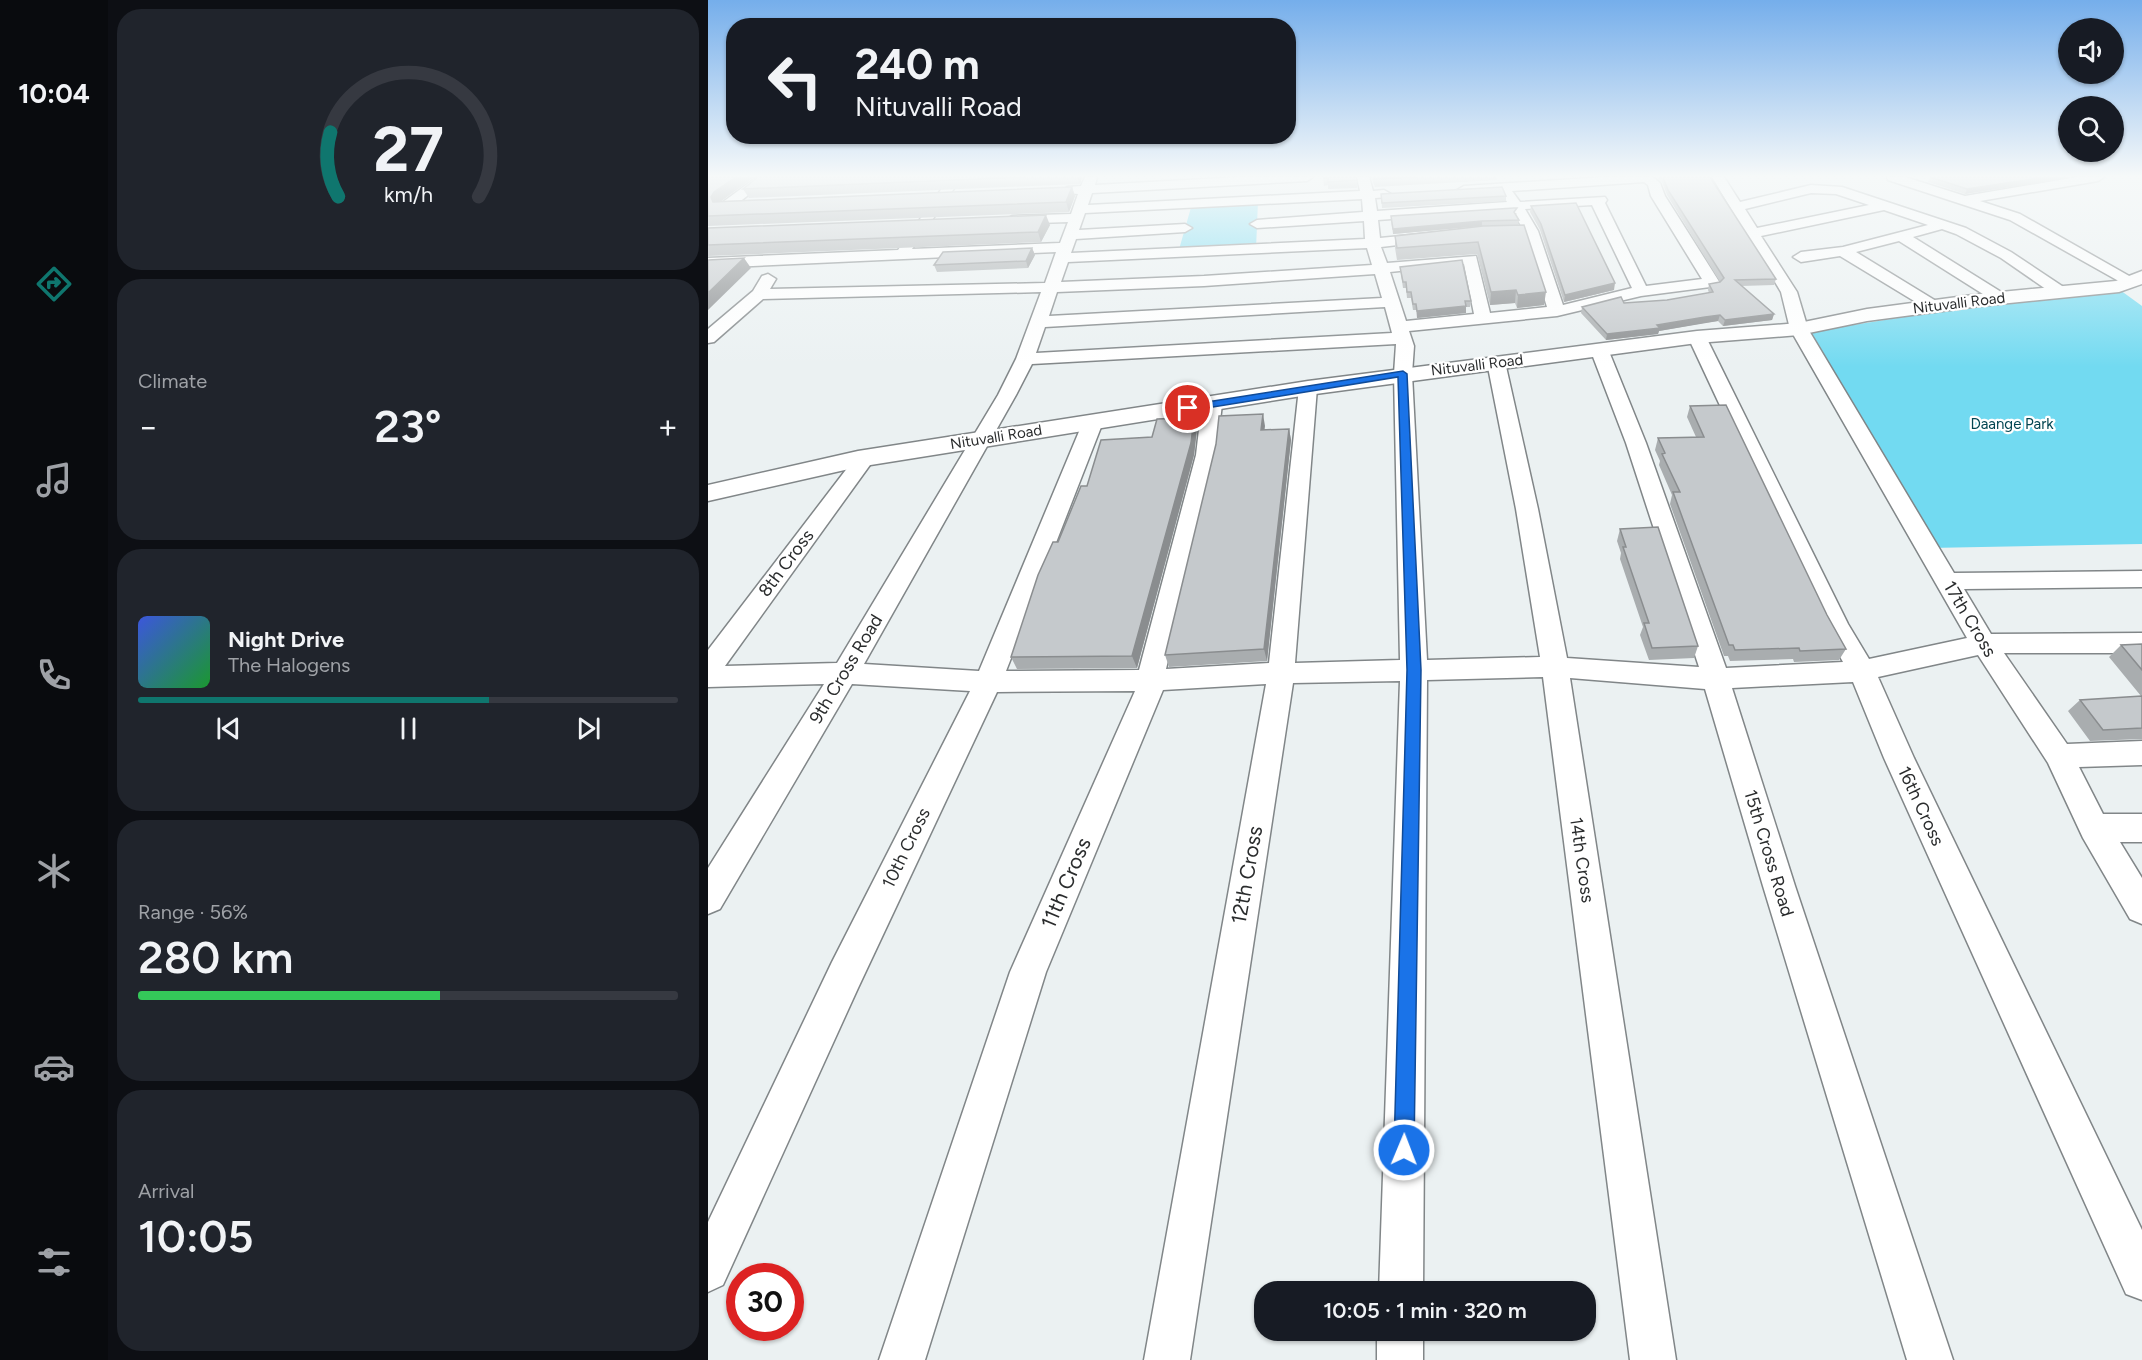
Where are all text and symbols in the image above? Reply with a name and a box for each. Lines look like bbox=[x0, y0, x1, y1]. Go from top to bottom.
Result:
map controls bbox=[2058, 18, 2124, 162]
button: sound bbox=[2058, 18, 2124, 84]
text: 240 m bbox=[855, 39, 980, 90]
icon: left bbox=[756, 42, 834, 120]
text: 10:04 bbox=[18, 77, 90, 110]
text: Nituvalli Road bbox=[855, 90, 1022, 123]
button: search bbox=[2058, 96, 2124, 162]
text: 27 bbox=[373, 112, 443, 187]
text: km/h bbox=[384, 182, 432, 207]
icon: directions bbox=[33, 263, 75, 305]
street label: Nituvalli Road bbox=[1912, 288, 2006, 318]
street label: Nituvalli Road bbox=[1430, 350, 1524, 380]
text: Climate bbox=[138, 369, 207, 393]
pin bbox=[1162, 382, 1213, 433]
icon: arrive bbox=[1171, 391, 1204, 424]
text: 23° bbox=[374, 399, 442, 453]
text: − bbox=[138, 407, 159, 446]
text: + bbox=[657, 407, 678, 446]
park label: Daange Park bbox=[1970, 415, 2054, 433]
street label: Nituvalli Road bbox=[949, 421, 1043, 453]
icon: music bbox=[33, 459, 75, 501]
street label: 8th Cross bbox=[754, 525, 818, 601]
street label: 17th Cross bbox=[1939, 577, 2001, 661]
street label: 9th Cross Road bbox=[805, 610, 887, 728]
text: Night Drive bbox=[228, 626, 344, 653]
text: The Halogens bbox=[228, 653, 350, 677]
icon: phone bbox=[33, 654, 75, 696]
icon: previous bbox=[212, 712, 245, 745]
icon: pause bbox=[392, 712, 425, 745]
icon: next bbox=[572, 712, 605, 745]
street label: 16th Cross bbox=[1893, 763, 1949, 849]
street label: 15th Cross Road bbox=[1739, 787, 1799, 919]
street label: 10th Cross bbox=[877, 804, 935, 892]
street label: 14th Cross bbox=[1565, 816, 1599, 904]
street label: 12th Cross bbox=[1226, 824, 1267, 926]
street label: 11th Cross bbox=[1035, 834, 1096, 932]
icon: climate bbox=[33, 850, 75, 892]
text: Range · 56% bbox=[138, 900, 248, 924]
text: 280 km bbox=[138, 930, 293, 984]
icon: car bbox=[33, 1046, 75, 1088]
position arrow bbox=[1372, 1118, 1436, 1182]
text: Arrival bbox=[138, 1179, 194, 1203]
text: 10:05 bbox=[138, 1209, 254, 1263]
icon: filters bbox=[33, 1241, 75, 1283]
speed limit sign: 30 bbox=[726, 1263, 804, 1341]
text: 10:05 · 1 min · 320 m bbox=[1323, 1297, 1527, 1324]

